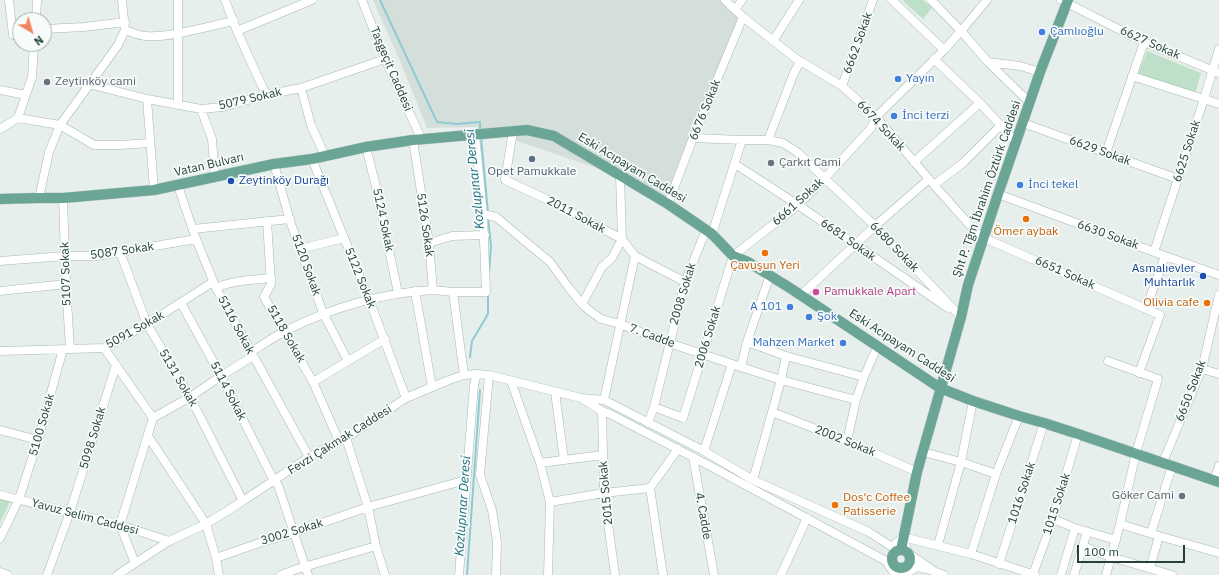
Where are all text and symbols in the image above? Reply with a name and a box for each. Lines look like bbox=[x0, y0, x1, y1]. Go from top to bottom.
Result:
street label: 6662 Sokak bbox=[840, 10, 876, 76]
north arrow bbox=[12, 12, 52, 52]
street label: 6627 Sokak bbox=[1118, 23, 1182, 63]
street label: Taşgeçit Caddesi bbox=[367, 25, 415, 113]
place label: Çamlıoğlu bbox=[1050, 25, 1104, 39]
marker: Çamlıoğlu bbox=[1037, 27, 1047, 37]
text: N bbox=[31, 33, 46, 49]
place label: Yayın bbox=[906, 72, 935, 86]
marker: Yayın bbox=[893, 74, 903, 84]
place label: Zeytinköy cami bbox=[55, 75, 136, 89]
marker: Zeytinköy cami bbox=[42, 77, 52, 87]
street label: 6676 Sokak bbox=[686, 77, 724, 143]
street label: 5079 Sokak bbox=[217, 85, 283, 113]
street label: 6674 Sokak bbox=[854, 98, 908, 154]
street label: Şht P. Tğm İbrahim Öztürk Caddesi bbox=[950, 99, 1024, 279]
place label: İnci terzi bbox=[902, 109, 949, 123]
marker: İnci terzi bbox=[889, 111, 899, 121]
street label: 6625 Sokak bbox=[1170, 118, 1204, 184]
water label: Kozlupınar Deresi bbox=[462, 128, 488, 230]
street label: Eski Acıpayam Caddesi bbox=[575, 130, 689, 206]
street label: 6629 Sokak bbox=[1067, 133, 1133, 169]
street label: Vatan Bulvarı bbox=[173, 150, 245, 180]
marker: Opet Pamukkale bbox=[527, 154, 537, 164]
place label: Çarkıt Cami bbox=[779, 156, 841, 170]
marker: Çarkıt Cami bbox=[766, 158, 776, 168]
place label: Opet Pamukkale bbox=[488, 165, 576, 179]
place label: Zeytinköy Durağı bbox=[239, 174, 329, 188]
street label: 6661 Sokak bbox=[769, 175, 827, 229]
marker: Zeytinköy Durağı bbox=[226, 176, 236, 186]
place label: İnci tekel bbox=[1028, 178, 1078, 192]
marker: İnci tekel bbox=[1015, 180, 1025, 190]
street label: 5124 Sokak bbox=[369, 187, 397, 253]
street label: 5126 Sokak bbox=[413, 192, 437, 258]
street label: 2011 Sokak bbox=[544, 194, 608, 236]
marker: Ömer aybak bbox=[1021, 214, 1031, 224]
street label: 6681 Sokak bbox=[818, 216, 878, 264]
street label: 6630 Sokak bbox=[1075, 217, 1141, 253]
street label: 6680 Sokak bbox=[866, 219, 922, 275]
place label: Ömer aybak bbox=[994, 225, 1058, 239]
street label: 5120 Sokak bbox=[288, 232, 324, 298]
street label: 5087 Sokak bbox=[89, 239, 155, 263]
street label: 5107 Sokak bbox=[58, 242, 74, 306]
street label: 5122 Sokak bbox=[341, 245, 379, 311]
marker: Çavuşun Yeri bbox=[760, 248, 770, 258]
street label: 6651 Sokak bbox=[1033, 253, 1097, 293]
place label: Çavuşun Yeri bbox=[730, 259, 800, 273]
street label: 2008 Sokak bbox=[667, 261, 699, 327]
place label: Asmalıevler Muhtarlık bbox=[1132, 262, 1195, 290]
marker: Asmalıevler Muhtarlık bbox=[1198, 271, 1208, 281]
place label: Pamukkale Apart bbox=[824, 285, 916, 299]
marker: Pamukkale Apart bbox=[811, 287, 821, 297]
street label: 5116 Sokak bbox=[215, 293, 257, 357]
place label: Olivia cafe bbox=[1143, 296, 1199, 310]
marker: Olivia cafe bbox=[1202, 298, 1212, 308]
place label: A 101 bbox=[750, 300, 782, 314]
marker: A 101 bbox=[785, 302, 795, 312]
street label: 5118 Sokak bbox=[264, 303, 308, 365]
street label: 2006 Sokak bbox=[692, 304, 724, 370]
street label: Eski Acıpayam Caddesi bbox=[846, 306, 958, 386]
street label: 5091 Sokak bbox=[103, 308, 167, 352]
place label: Şok bbox=[817, 310, 837, 324]
marker: Şok bbox=[804, 312, 814, 322]
street label: 7. Cadde bbox=[627, 321, 677, 351]
place label: Mahzen Market bbox=[753, 336, 835, 350]
marker: Mahzen Market bbox=[838, 338, 848, 348]
street label: 5131 Sokak bbox=[156, 347, 200, 409]
street label: 6650 Sokak bbox=[1173, 358, 1209, 424]
street label: 5114 Sokak bbox=[207, 359, 249, 423]
street label: 5100 Sokak bbox=[26, 392, 58, 458]
street label: Fevzi Çakmak Caddesi bbox=[285, 402, 395, 478]
street label: 5098 Sokak bbox=[77, 405, 109, 471]
street label: 2002 Sokak bbox=[812, 422, 878, 460]
water label: Kozlupınar Deresi bbox=[452, 455, 474, 557]
street label: 2015 Sokak bbox=[596, 460, 616, 526]
street label: 1016 Sokak bbox=[1005, 460, 1039, 526]
street label: 1015 Sokak bbox=[1040, 471, 1074, 537]
place label: Göker Cami bbox=[1112, 489, 1174, 503]
street label: 4. Cadde bbox=[692, 491, 714, 541]
place label: Dos'c Coffee Patisserie bbox=[843, 491, 910, 519]
marker: Göker Cami bbox=[1177, 491, 1187, 501]
street label: Yavuz Selim Caddesi bbox=[30, 496, 140, 538]
marker: Dos'c Coffee Patisserie bbox=[830, 500, 840, 510]
street label: 3002 Sokak bbox=[259, 516, 325, 548]
scale bar bbox=[1079, 537, 1187, 563]
text: 100 m bbox=[1084, 544, 1119, 559]

